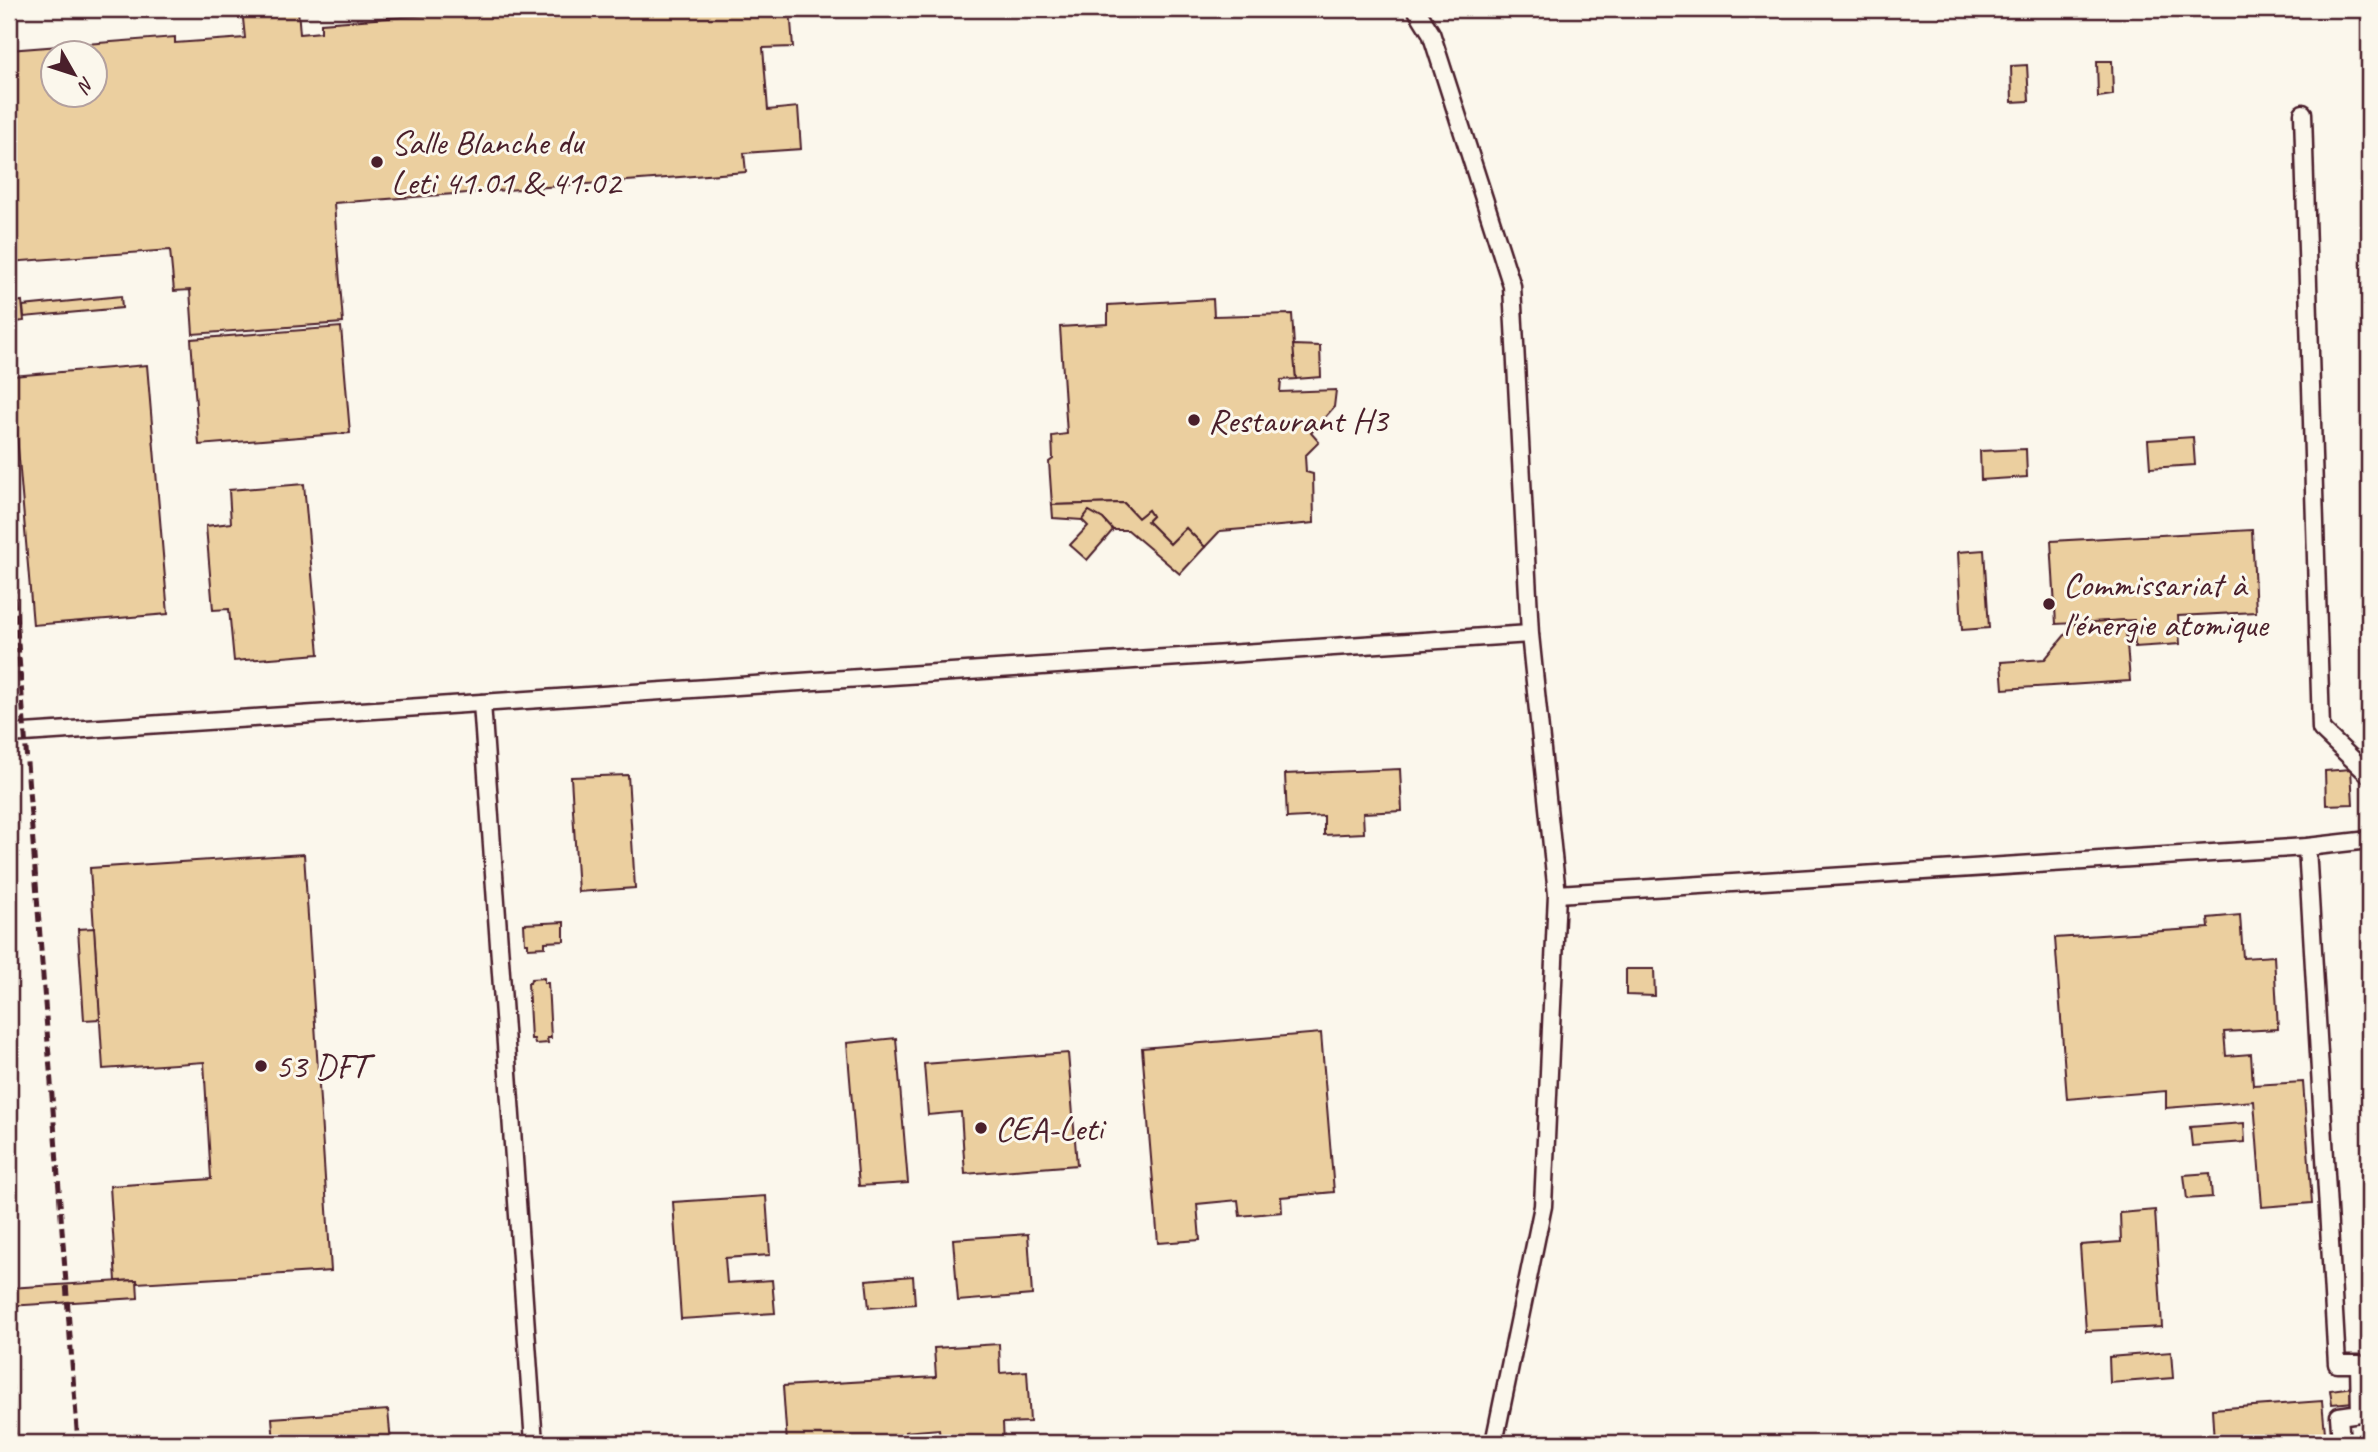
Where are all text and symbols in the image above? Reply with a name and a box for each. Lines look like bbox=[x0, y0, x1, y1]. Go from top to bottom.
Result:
north arrow bbox=[38, 38, 108, 108]
text: N bbox=[71, 72, 99, 99]
place label: Salle Blanche du Leti 41.01 & 41.02 bbox=[391, 120, 624, 205]
marker: Salle Blanche du Leti 41.01 & 41.02 bbox=[369, 154, 385, 170]
place label: Restaurant H3 bbox=[1208, 398, 1390, 443]
marker: Restaurant H3 bbox=[1186, 412, 1202, 428]
place label: Commissariat à l'énergie atomique bbox=[2063, 562, 2270, 647]
marker: Commissariat à l'énergie atomique bbox=[2041, 596, 2057, 612]
place label: 53 DFT bbox=[275, 1044, 376, 1089]
marker: 53 DFT bbox=[253, 1058, 269, 1074]
place label: CEA-Leti bbox=[995, 1106, 1108, 1151]
marker: CEA-Leti bbox=[973, 1120, 989, 1136]

